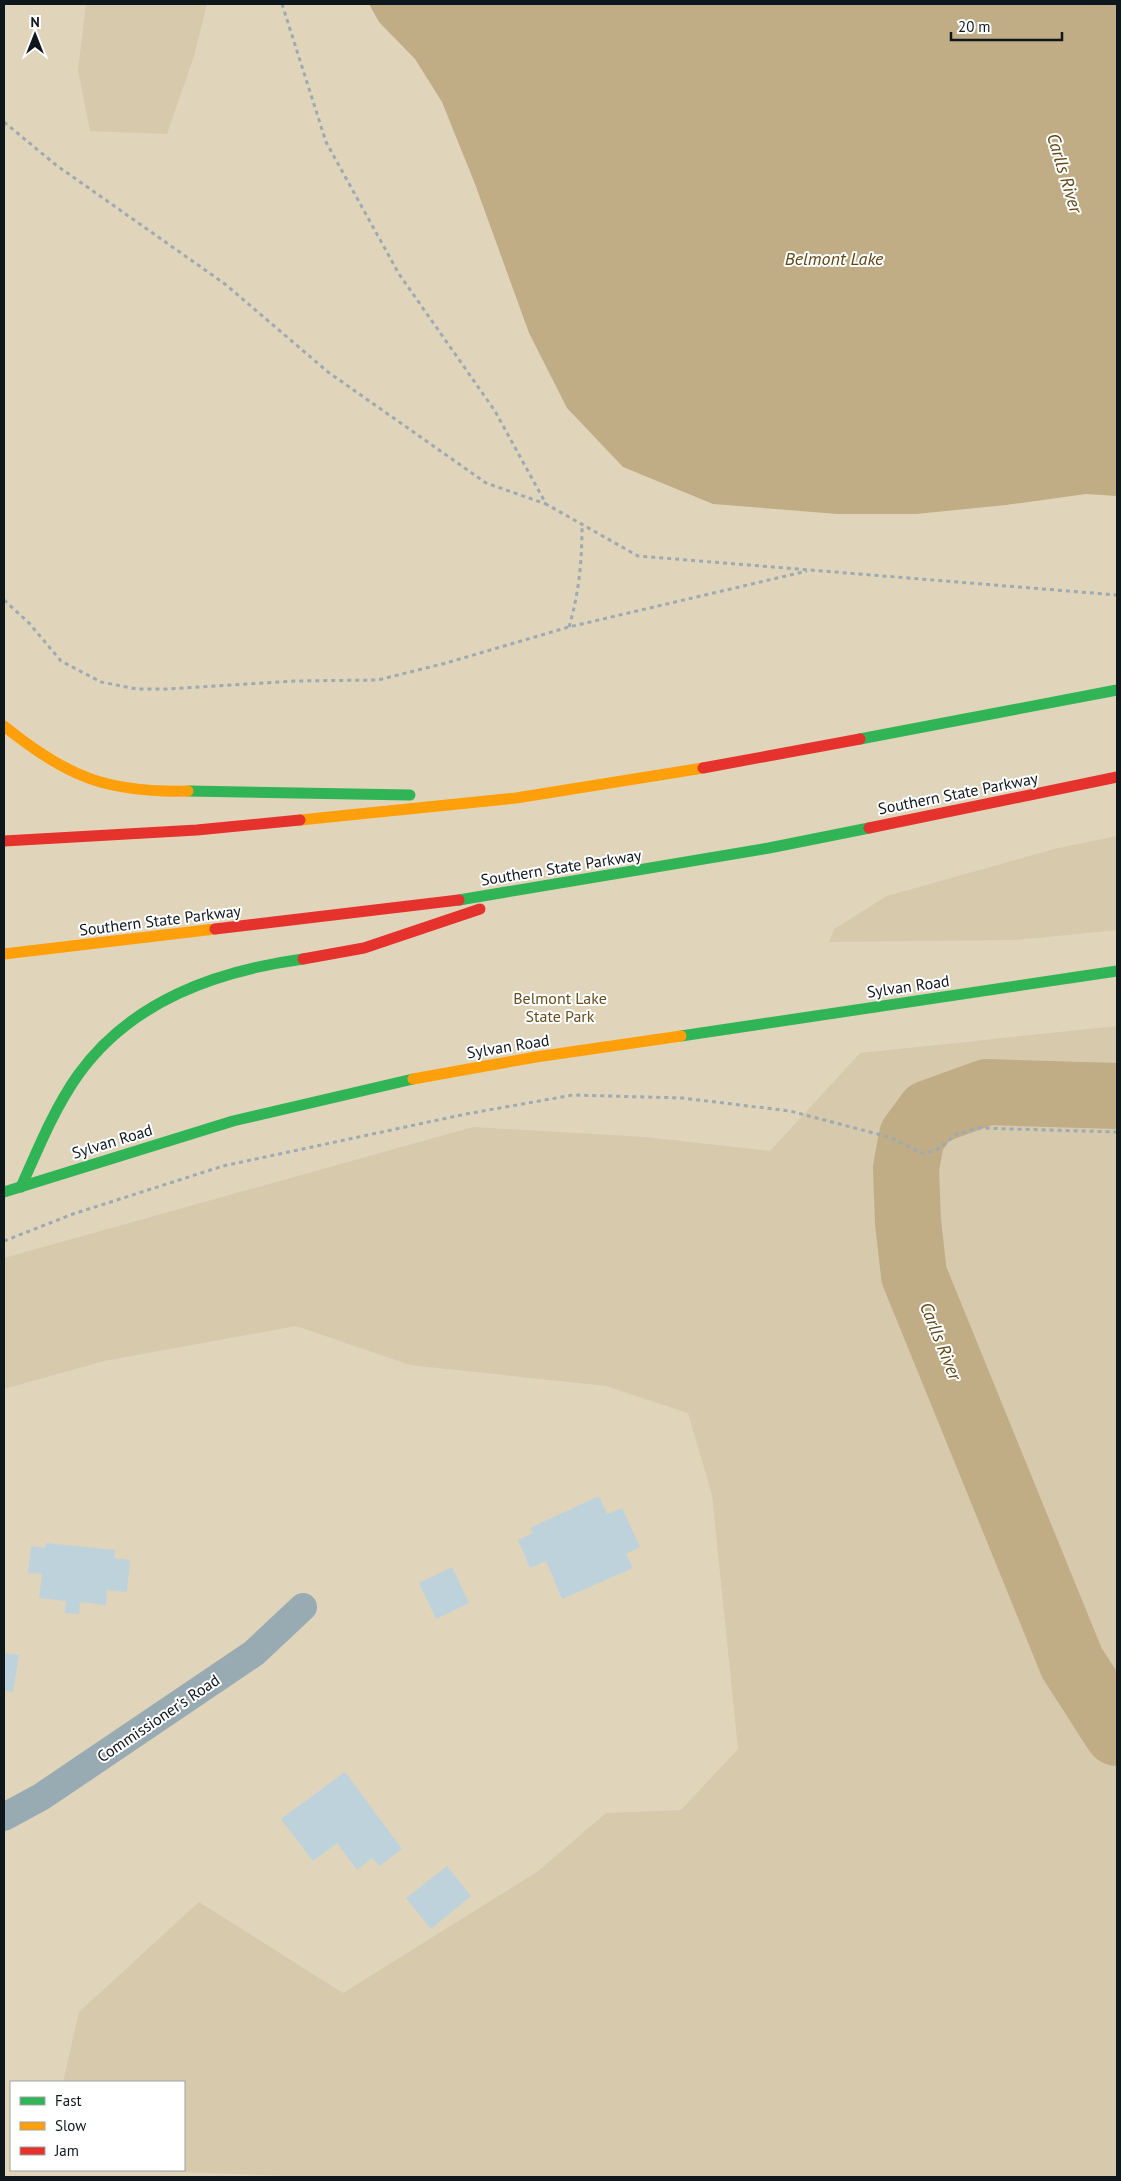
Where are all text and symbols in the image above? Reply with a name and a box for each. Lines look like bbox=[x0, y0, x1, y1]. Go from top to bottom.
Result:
north arrow bbox=[10, 10, 60, 60]
scale bar bbox=[951, 10, 1062, 42]
text: N bbox=[30, 13, 40, 31]
text: 20 m bbox=[958, 17, 991, 36]
water label: Carlls River bbox=[1042, 130, 1088, 217]
water label: Belmont Lake bbox=[785, 247, 884, 270]
street label: Southern State Parkway bbox=[876, 768, 1040, 818]
street label: Southern State Parkway bbox=[479, 844, 643, 890]
street label: Southern State Parkway bbox=[78, 900, 242, 940]
street label: Sylvan Road bbox=[865, 970, 951, 1002]
park label: Belmont Lake State Park bbox=[513, 988, 607, 1026]
street label: Sylvan Road bbox=[465, 1030, 551, 1062]
street label: Sylvan Road bbox=[69, 1119, 155, 1163]
water label: Carlls River bbox=[915, 1299, 967, 1384]
street label: Commissioner's Road bbox=[93, 1670, 223, 1766]
legend bbox=[10, 2081, 185, 2171]
text: Fast bbox=[55, 2091, 82, 2110]
text: Slow bbox=[55, 2116, 86, 2135]
text: Jam bbox=[54, 2141, 79, 2160]

